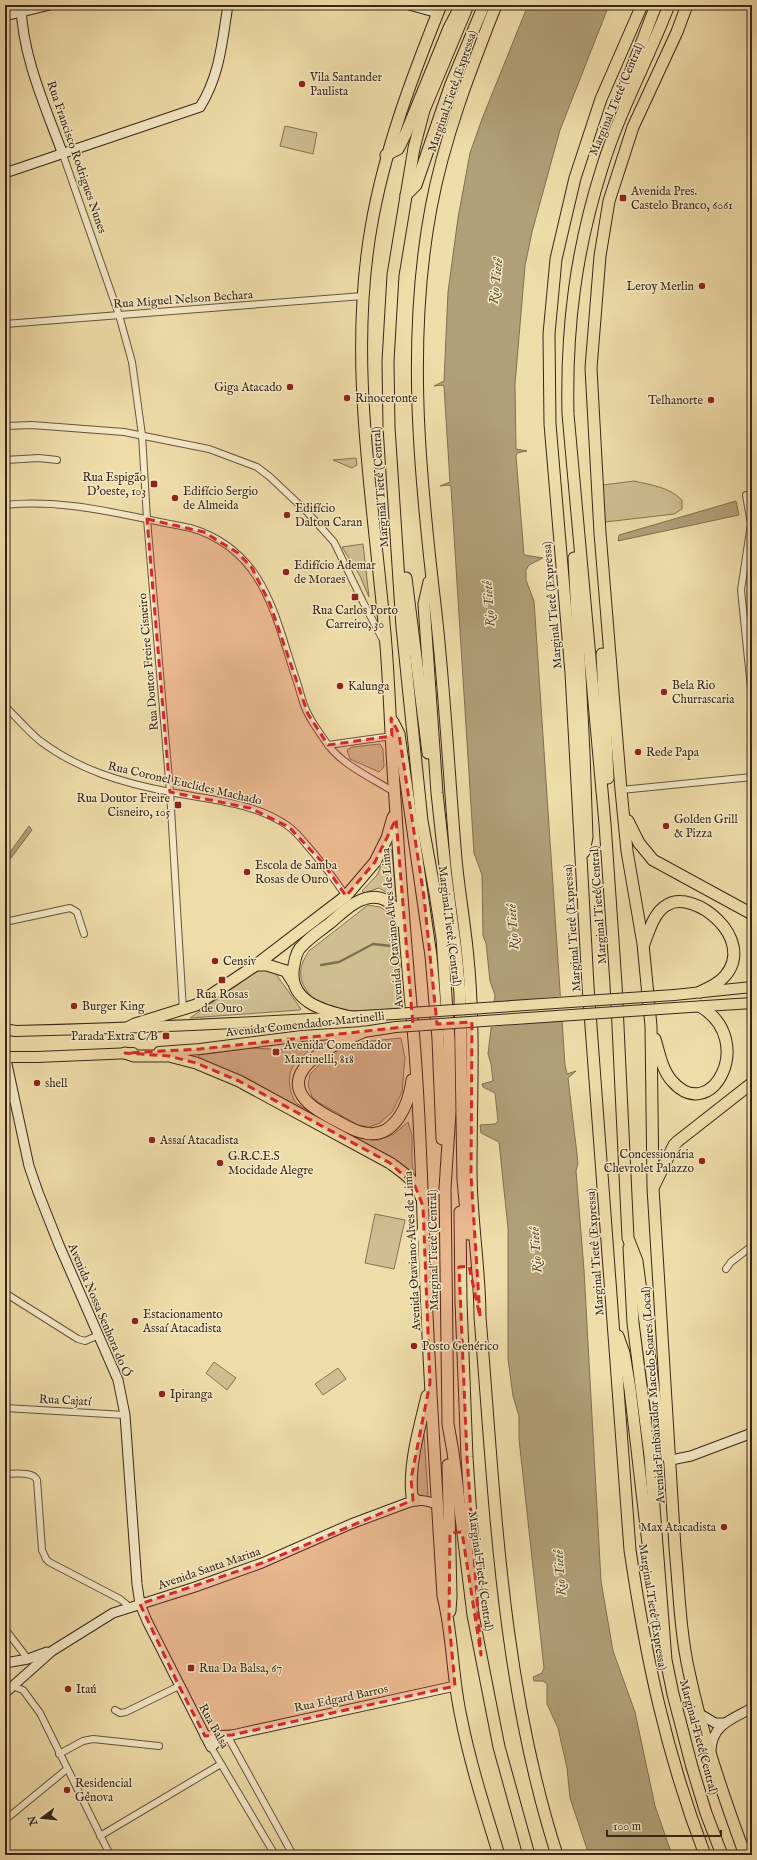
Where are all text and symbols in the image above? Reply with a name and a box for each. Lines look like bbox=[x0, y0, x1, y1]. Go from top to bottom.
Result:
street label: Marginal Tietê (Expressa) bbox=[425, 28, 481, 154]
street label: Marginal Tietê (Central) bbox=[586, 40, 647, 158]
place label: Vila Santander Paulista bbox=[309, 70, 382, 99]
street label: Rua Francisco Rodrigues Nunes bbox=[43, 79, 110, 235]
marker: Vila Santander Paulista bbox=[297, 79, 307, 89]
place label: Avenida Pres. Castelo Branco, 6061 bbox=[630, 184, 733, 213]
marker: Avenida Pres. Castelo Branco, 6061 bbox=[618, 193, 628, 203]
water label: Rio Tietê bbox=[486, 257, 507, 305]
place label: Leroy Merlin bbox=[627, 279, 695, 294]
marker: Leroy Merlin bbox=[697, 281, 707, 291]
street label: Rua Miguel Nelson Bechara bbox=[113, 287, 254, 312]
place label: Giga Atacado bbox=[214, 380, 283, 395]
marker: Giga Atacado bbox=[285, 382, 295, 392]
place label: Rinoceronte bbox=[355, 391, 418, 406]
marker: Rinoceronte bbox=[342, 393, 352, 403]
place label: Telhanorte bbox=[648, 393, 703, 408]
marker: Telhanorte bbox=[706, 395, 716, 405]
street label: Marginal Tietê (Central) bbox=[369, 426, 392, 548]
place label: Rua Espigão D'oeste, 103 bbox=[83, 470, 147, 499]
marker: Rua Espigão D'oeste, 103 bbox=[149, 479, 159, 489]
place label: Edifício Sergio de Almeida bbox=[183, 484, 259, 513]
marker: Edifício Sergio de Almeida bbox=[170, 493, 180, 503]
place label: Edifício Dalton Caran bbox=[295, 501, 363, 530]
marker: Edifício Dalton Caran bbox=[282, 510, 292, 520]
street label: Marginal Tietê (Expressa) bbox=[539, 540, 567, 669]
place label: Edifício Ademar de Moraes bbox=[294, 558, 376, 587]
marker: Edifício Ademar de Moraes bbox=[281, 567, 291, 577]
water label: Rio Tietê bbox=[479, 580, 500, 628]
street label: Rua Doutor Freire Cisneiro bbox=[135, 592, 162, 731]
marker: Rua Carlos Porto Carreiro, 30 bbox=[350, 592, 360, 602]
place label: Rua Carlos Porto Carreiro, 30 bbox=[312, 603, 398, 632]
place label: Bela Rio Churrascaria bbox=[672, 678, 735, 707]
place label: Kalunga bbox=[348, 679, 390, 694]
marker: Kalunga bbox=[335, 681, 345, 691]
marker: Bela Rio Churrascaria bbox=[659, 687, 669, 697]
place label: Rede Papa bbox=[646, 745, 700, 761]
marker: Rede Papa bbox=[633, 747, 643, 757]
street label: Rua Coronel Euclides Machado bbox=[106, 758, 264, 809]
place label: Rua Doutor Freire Cisneiro, 105 bbox=[77, 791, 171, 820]
marker: Rua Doutor Freire Cisneiro, 105 bbox=[173, 800, 183, 810]
place label: Golden Grill & Pizza bbox=[674, 812, 739, 841]
marker: Golden Grill & Pizza bbox=[661, 821, 671, 831]
street label: Marginal Tietê(Central) bbox=[587, 845, 610, 965]
street label: Avenida Otaviano Alves de Lima bbox=[378, 847, 407, 1009]
place label: Escola de Samba Rosas de Ouro bbox=[255, 858, 338, 887]
street label: Marginal Tietê (Expressa) bbox=[561, 863, 585, 992]
street label: Marginal Tietê (Central) bbox=[435, 865, 464, 987]
marker: Escola de Samba Rosas de Ouro bbox=[242, 867, 252, 877]
water label: Rio Tietê bbox=[503, 903, 524, 951]
place label: Censiv bbox=[223, 954, 257, 969]
marker: Censiv bbox=[210, 956, 220, 966]
marker: Rua Rosas de Ouro bbox=[217, 975, 227, 985]
place label: Rua Rosas de Ouro bbox=[196, 987, 248, 1016]
place label: Burger King bbox=[82, 999, 145, 1014]
marker: Burger King bbox=[69, 1001, 79, 1011]
street label: Avenida Comendador Martinelli bbox=[224, 1009, 385, 1040]
place label: Parada Extra C/B bbox=[71, 1029, 158, 1044]
marker: Parada Extra C/B bbox=[161, 1031, 171, 1041]
place label: Avenida Comendador Martinelli, 818 bbox=[283, 1038, 392, 1067]
marker: Avenida Comendador Martinelli, 818 bbox=[271, 1047, 281, 1057]
place label: shell bbox=[45, 1076, 68, 1091]
marker: shell bbox=[32, 1078, 42, 1088]
place label: Assaí Atacadista bbox=[159, 1133, 239, 1148]
marker: Assaí Atacadista bbox=[147, 1135, 157, 1145]
place label: Concessionária Chevrolet Palazzo bbox=[604, 1147, 695, 1176]
place label: G.R.C.E.S Mocidade Alegre bbox=[228, 1149, 314, 1178]
marker: Concessionária Chevrolet Palazzo bbox=[697, 1156, 707, 1166]
marker: G.R.C.E.S Mocidade Alegre bbox=[215, 1158, 225, 1168]
street label: Avenida Otaviano Alves de Lima bbox=[401, 1170, 424, 1332]
street label: Marginal Tietê (Expressa) bbox=[584, 1187, 608, 1316]
street label: Marginal Tietê (Central) bbox=[425, 1189, 442, 1311]
water label: Rio Tietê bbox=[526, 1226, 547, 1274]
street label: Avenida Nossa Senhora do Ó bbox=[64, 1240, 135, 1379]
street label: Avenida Embaixador Macedo Soares (Local) bbox=[638, 1286, 669, 1505]
place label: Estacionamento Assaí Atacadista bbox=[142, 1307, 223, 1336]
marker: Estacionamento Assaí Atacadista bbox=[130, 1316, 140, 1326]
place label: Posto Genérico bbox=[422, 1339, 499, 1354]
marker: Posto Genérico bbox=[409, 1341, 419, 1351]
place label: Ipiranga bbox=[170, 1387, 213, 1403]
marker: Ipiranga bbox=[157, 1389, 167, 1399]
street label: Rua Cajatí bbox=[38, 1392, 92, 1409]
street label: Marginal Tietê (Central) bbox=[465, 1510, 496, 1632]
place label: Max Atacadista bbox=[640, 1520, 717, 1535]
marker: Max Atacadista bbox=[719, 1522, 729, 1532]
street label: Marginal Tietê (Expressa) bbox=[634, 1543, 670, 1672]
street label: Avenida Santa Marina bbox=[155, 1544, 263, 1593]
water label: Rio Tietê bbox=[550, 1549, 571, 1597]
place label: Rua Da Balsa, 67 bbox=[199, 1661, 282, 1676]
marker: Rua Da Balsa, 67 bbox=[186, 1663, 196, 1673]
street label: Marginal Tietê(Central) bbox=[676, 1678, 721, 1796]
street label: Rua Edgard Barros bbox=[293, 1681, 389, 1716]
place label: Itaú bbox=[76, 1682, 97, 1697]
marker: Itaú bbox=[63, 1684, 73, 1694]
street label: Rua Balsa bbox=[195, 1701, 232, 1752]
place label: Residencial Gênova bbox=[75, 1776, 133, 1805]
marker: Residencial Gênova bbox=[62, 1785, 72, 1795]
north arrow bbox=[22, 1798, 62, 1838]
scale bar bbox=[607, 1812, 721, 1838]
text: N bbox=[25, 1814, 42, 1828]
text: 100 m bbox=[613, 1819, 641, 1834]

